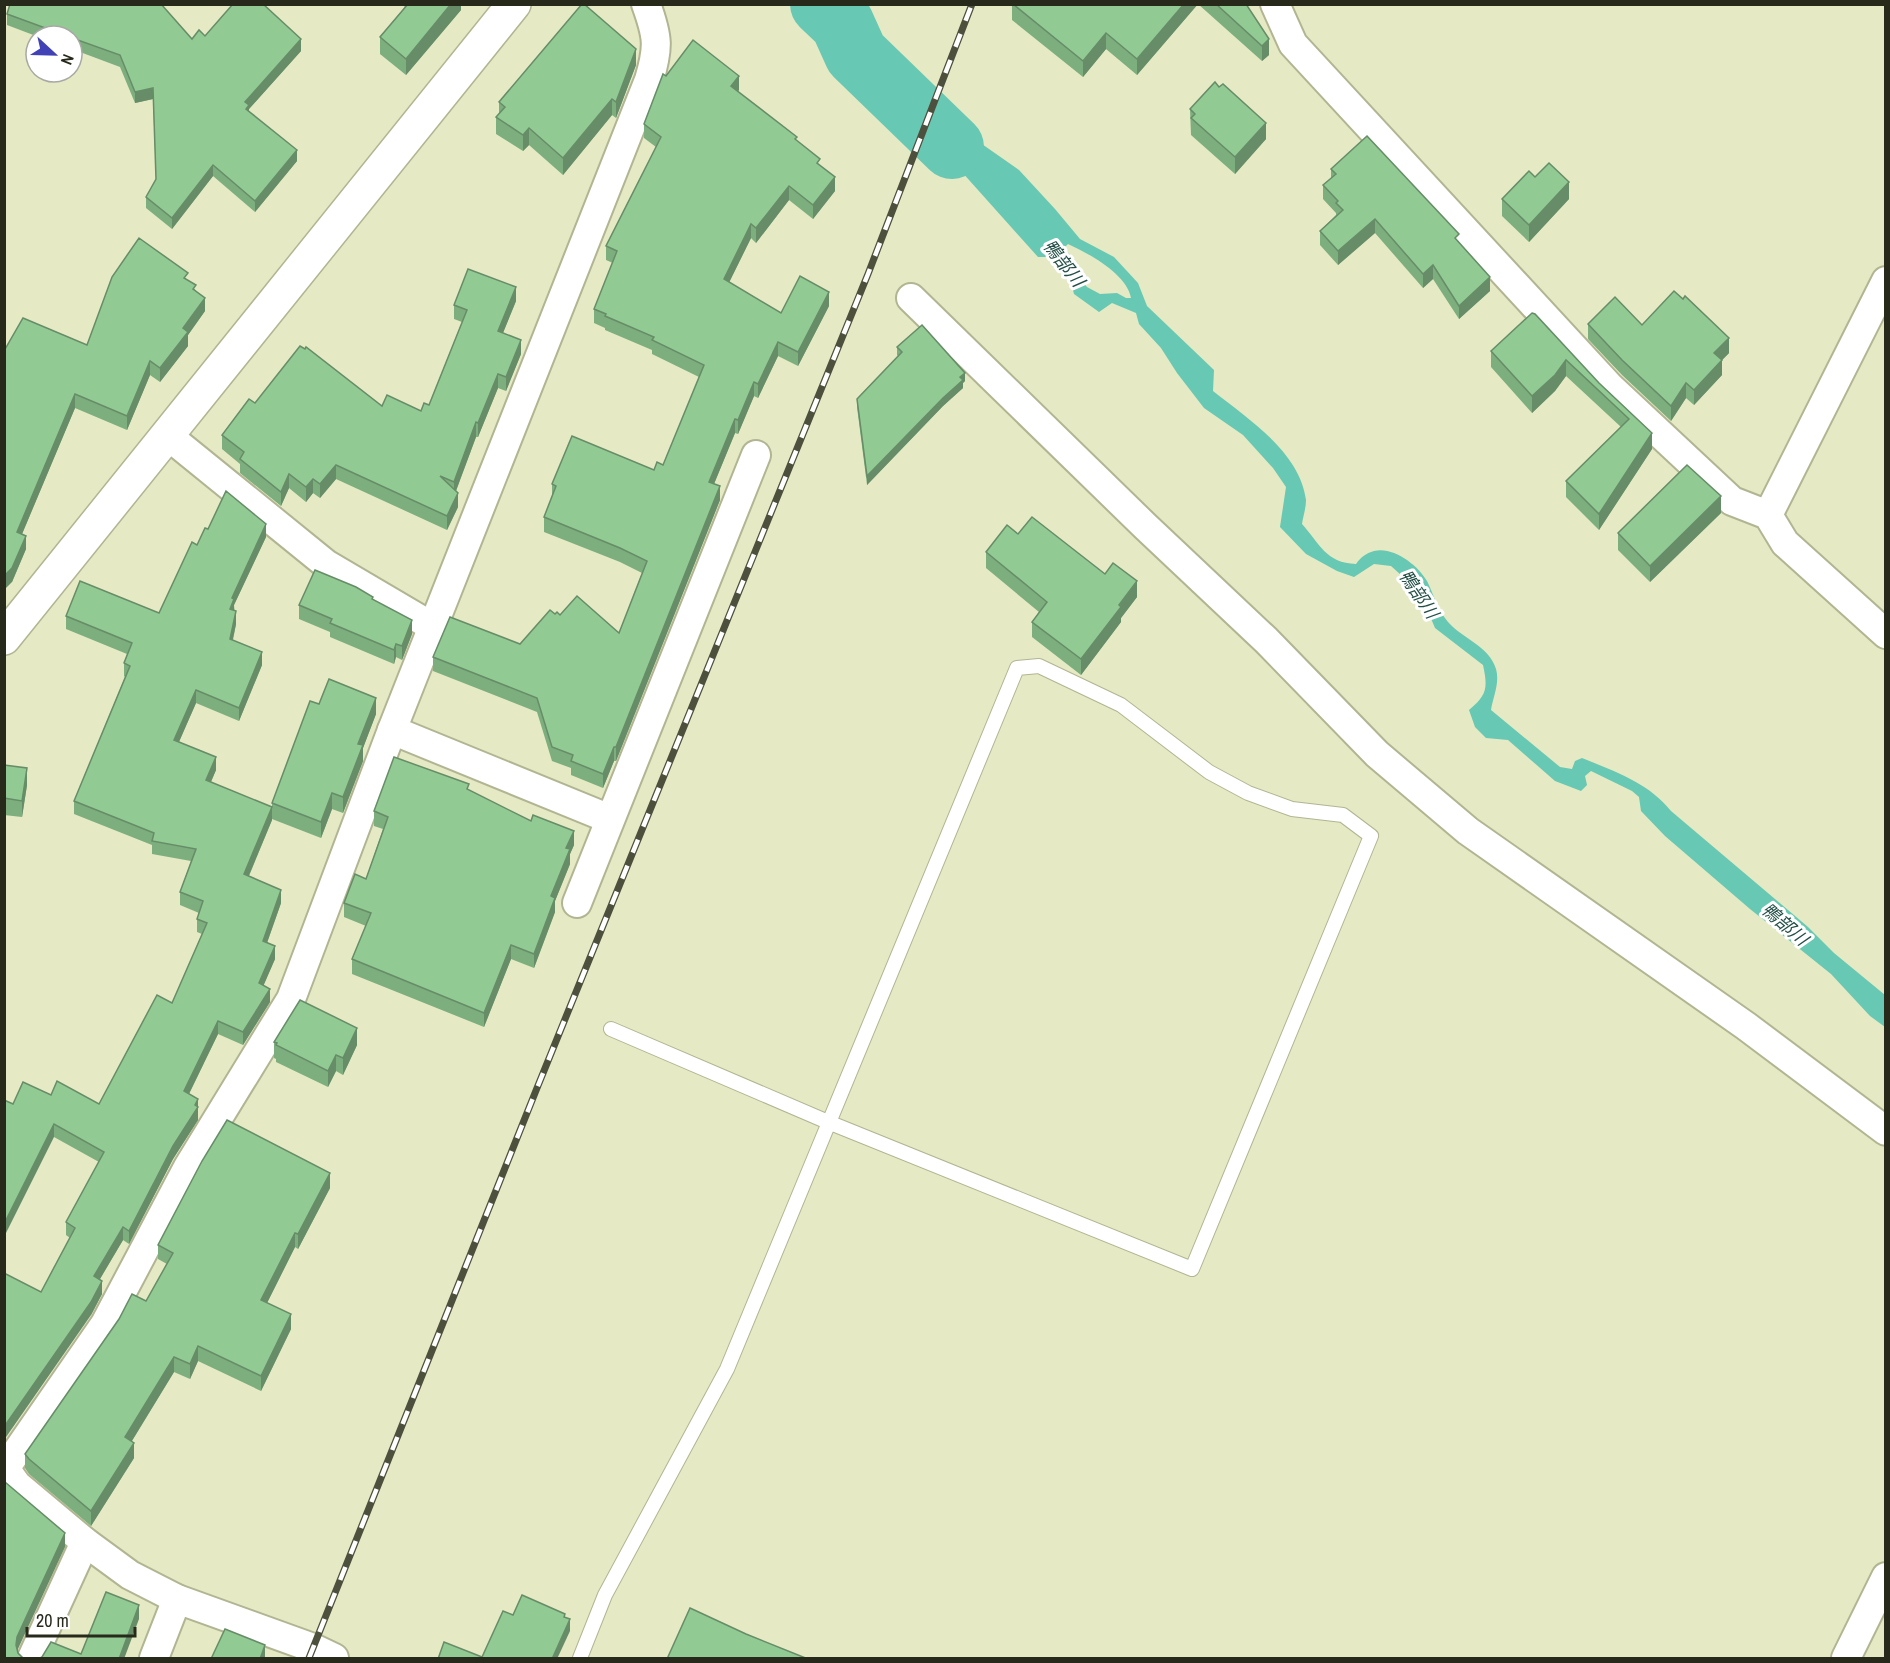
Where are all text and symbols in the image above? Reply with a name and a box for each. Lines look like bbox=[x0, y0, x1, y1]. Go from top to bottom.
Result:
north arrow bbox=[24, 24, 84, 84]
text: N bbox=[56, 51, 80, 68]
water label: 鴨部川 bbox=[1038, 234, 1092, 294]
water label: 鴨部川 bbox=[1394, 565, 1446, 625]
water label: 鴨部川 bbox=[1756, 897, 1815, 952]
scale bar bbox=[27, 1600, 135, 1638]
text: 20 m bbox=[36, 1608, 69, 1633]

